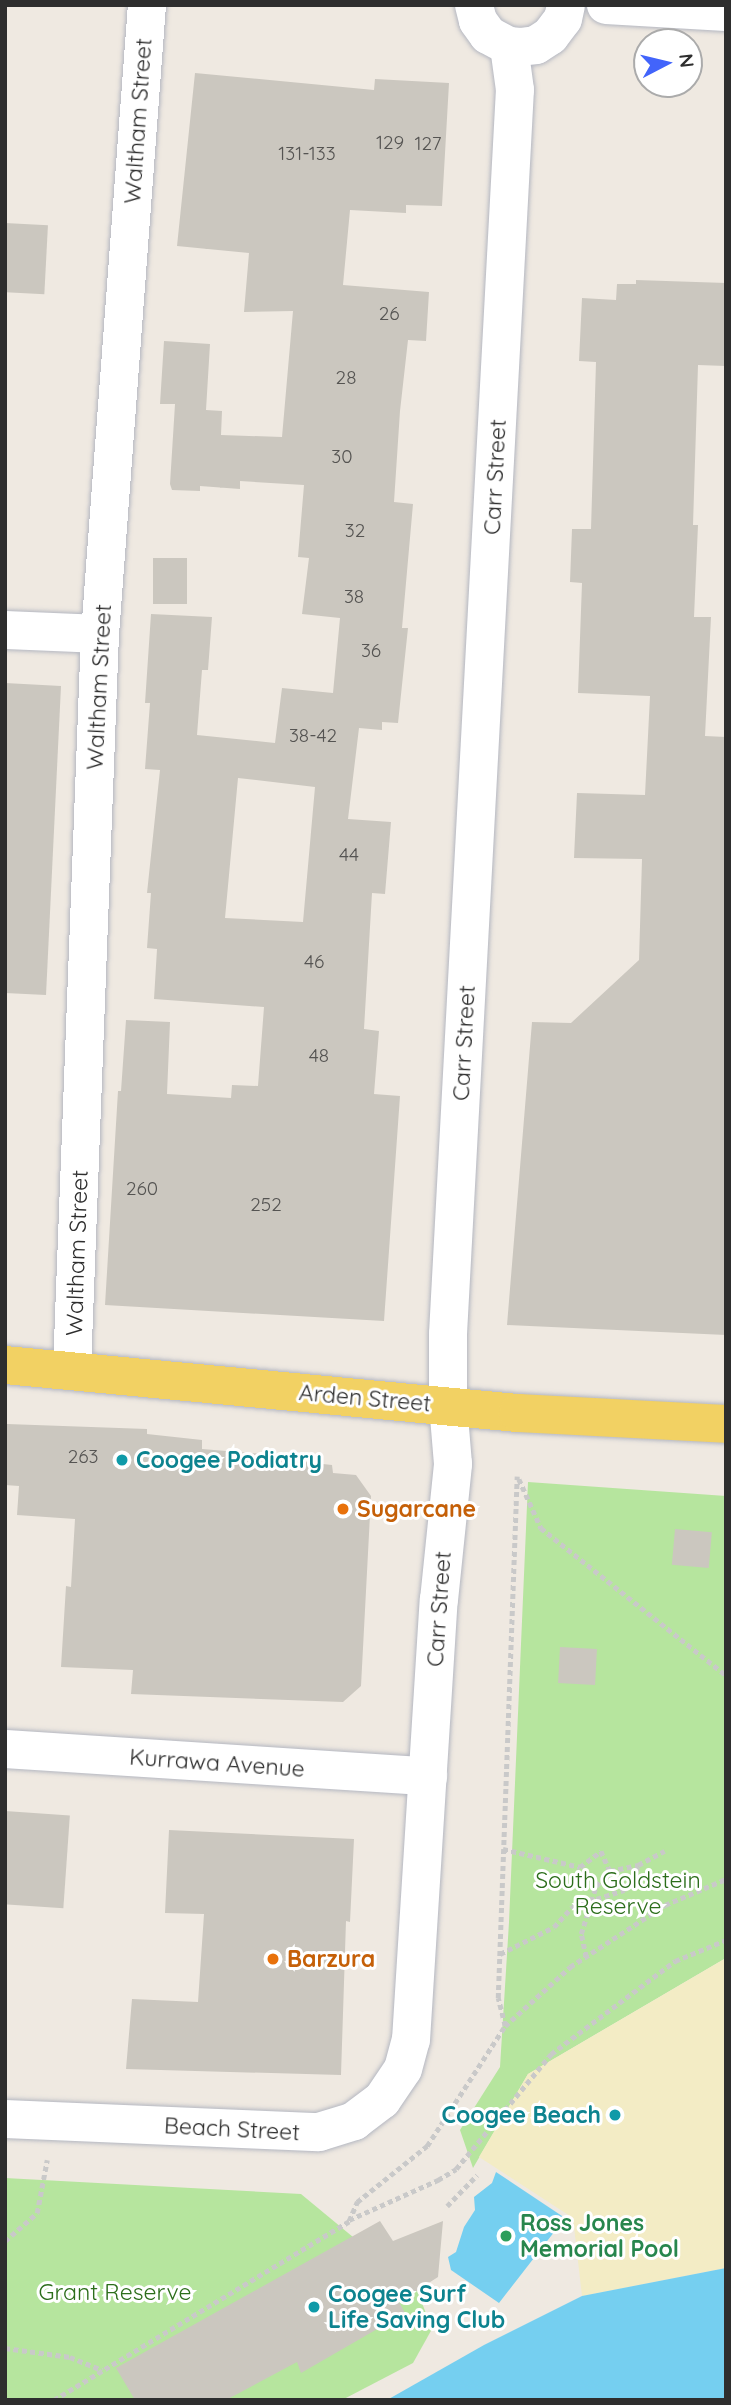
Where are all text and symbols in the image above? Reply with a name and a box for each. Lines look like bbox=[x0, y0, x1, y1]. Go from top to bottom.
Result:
north arrow bbox=[633, 28, 703, 98]
street label: Waltham Street bbox=[118, 37, 158, 205]
text: N bbox=[674, 52, 700, 69]
house number: 129 bbox=[376, 132, 404, 154]
house number: 127 bbox=[415, 133, 441, 155]
house number: 131-133 bbox=[278, 143, 336, 165]
house number: 26 bbox=[379, 303, 399, 325]
house number: 28 bbox=[336, 367, 356, 389]
street label: Carr Street bbox=[478, 418, 512, 536]
house number: 30 bbox=[331, 446, 353, 468]
house number: 32 bbox=[345, 520, 365, 542]
house number: 38 bbox=[344, 586, 364, 608]
street label: Waltham Street bbox=[81, 603, 117, 771]
house number: 36 bbox=[361, 640, 381, 662]
house number: 38-42 bbox=[289, 725, 337, 747]
house number: 44 bbox=[339, 844, 359, 866]
house number: 46 bbox=[304, 951, 324, 973]
street label: Carr Street bbox=[447, 984, 481, 1102]
house number: 48 bbox=[309, 1045, 329, 1067]
street label: Waltham Street bbox=[60, 1170, 94, 1336]
house number: 260 bbox=[126, 1178, 158, 1200]
house number: 252 bbox=[250, 1194, 282, 1216]
street label: Arden Street bbox=[298, 1378, 432, 1418]
house number: 263 bbox=[68, 1446, 98, 1468]
place label: Coogee Podiatry bbox=[136, 1446, 322, 1474]
marker: Coogee Podiatry bbox=[114, 1452, 130, 1468]
place label: Sugarcane bbox=[357, 1495, 476, 1523]
marker: Sugarcane bbox=[335, 1501, 351, 1517]
street label: Carr Street bbox=[421, 1550, 457, 1668]
street label: Kurrawa Avenue bbox=[128, 1743, 306, 1783]
park label: South Goldstein Reserve bbox=[535, 1866, 701, 1920]
place label: Barzura bbox=[287, 1945, 375, 1973]
marker: Barzura bbox=[265, 1951, 281, 1967]
place label: Coogee Beach bbox=[441, 2101, 601, 2129]
marker: Coogee Beach bbox=[607, 2107, 623, 2123]
street label: Beach Street bbox=[163, 2112, 301, 2146]
place label: Ross Jones Memorial Pool bbox=[520, 2209, 679, 2263]
marker: Ross Jones Memorial Pool bbox=[498, 2228, 514, 2244]
park label: Grant Reserve bbox=[39, 2278, 191, 2306]
place label: Coogee Surf Life Saving Club bbox=[328, 2280, 505, 2334]
marker: Coogee Surf Life Saving Club bbox=[306, 2299, 322, 2315]

